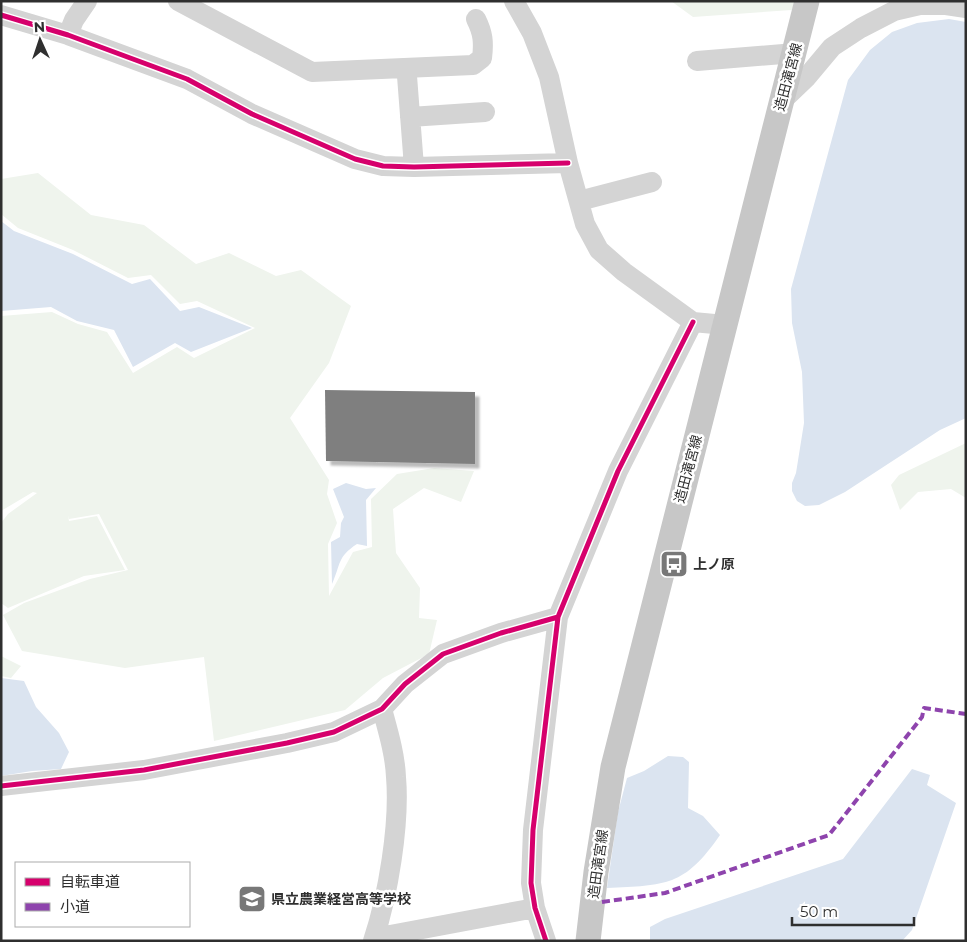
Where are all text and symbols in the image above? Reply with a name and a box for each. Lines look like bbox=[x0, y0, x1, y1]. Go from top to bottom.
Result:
north arrow bbox=[15, 15, 65, 65]
text: N bbox=[33, 18, 45, 36]
street label: 造田滝宮線 bbox=[770, 41, 806, 113]
street label: 造田滝宮線 bbox=[670, 433, 706, 505]
bus stop icon: 上ノ原 bbox=[659, 549, 689, 579]
place label: 上ノ原 bbox=[693, 555, 735, 573]
street label: 造田滝宮線 bbox=[584, 828, 612, 900]
legend bbox=[15, 862, 190, 927]
text: 自転車道 bbox=[60, 872, 120, 891]
school or university icon: 県立農業経営高等学校 bbox=[237, 884, 267, 914]
place label: 県立農業経営高等学校 bbox=[271, 890, 411, 908]
scale bar bbox=[792, 894, 914, 926]
text: 小道 bbox=[60, 897, 90, 916]
text: 50 m bbox=[800, 902, 838, 921]

